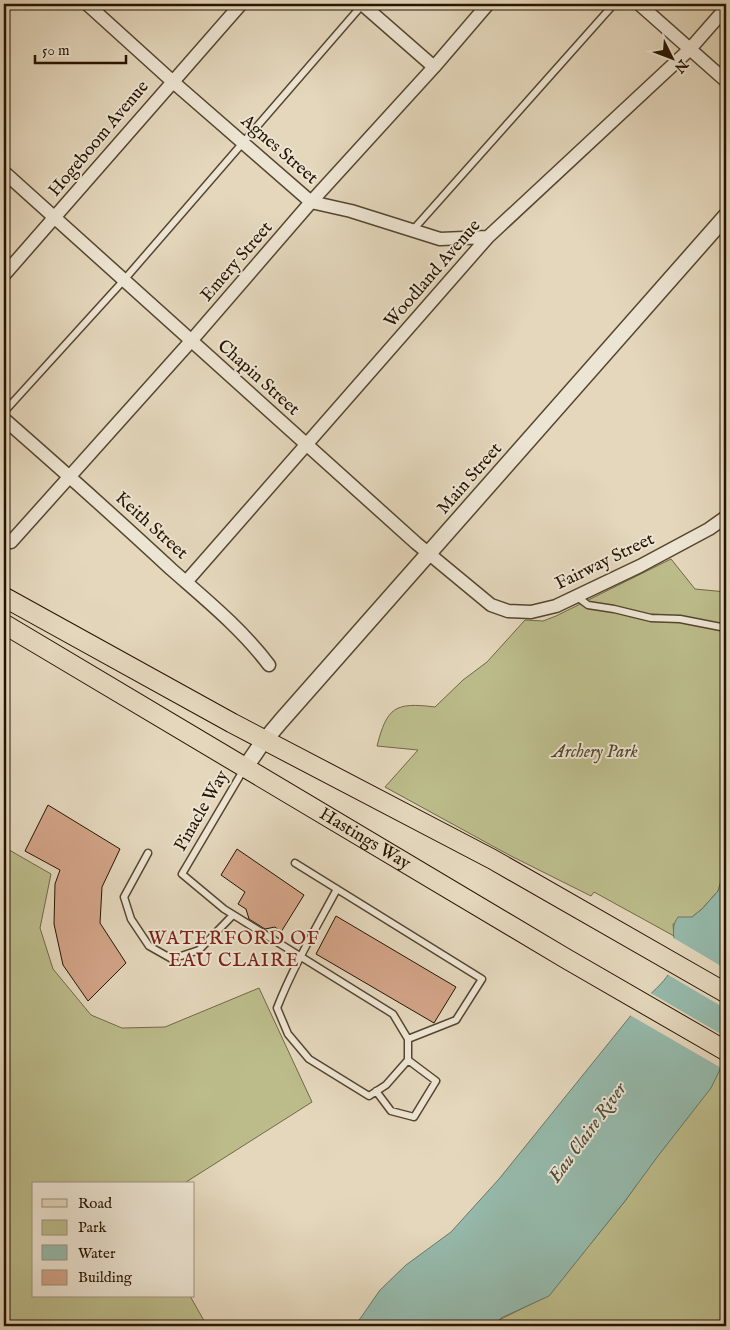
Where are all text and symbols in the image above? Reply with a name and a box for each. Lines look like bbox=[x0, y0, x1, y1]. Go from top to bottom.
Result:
scale bar bbox=[35, 32, 126, 64]
north arrow bbox=[648, 32, 698, 82]
text: 50 m bbox=[42, 41, 70, 60]
text: N bbox=[670, 55, 692, 77]
street label: Hogeboom Avenue bbox=[44, 76, 154, 202]
street label: Agnes Street bbox=[235, 110, 322, 190]
street label: Woodland Avenue bbox=[380, 215, 486, 333]
street label: Emery Street bbox=[196, 217, 278, 307]
street label: Chapin Street bbox=[212, 335, 304, 421]
street label: Main Street bbox=[433, 438, 507, 520]
street label: Keith Street bbox=[110, 487, 192, 565]
street label: Fairway Street bbox=[552, 528, 658, 596]
park label: Archery Park bbox=[550, 741, 638, 764]
street label: Pinacle Way bbox=[170, 766, 234, 856]
street label: Hastings Way bbox=[315, 803, 415, 875]
district label: WATERFORD OF EAU CLAIRE bbox=[148, 927, 320, 973]
water label: Eau Claire River bbox=[543, 1077, 633, 1189]
legend bbox=[32, 1182, 195, 1298]
text: Road bbox=[78, 1194, 113, 1213]
text: Park bbox=[78, 1218, 108, 1237]
text: Water bbox=[78, 1244, 116, 1263]
text: Building bbox=[78, 1268, 133, 1287]

